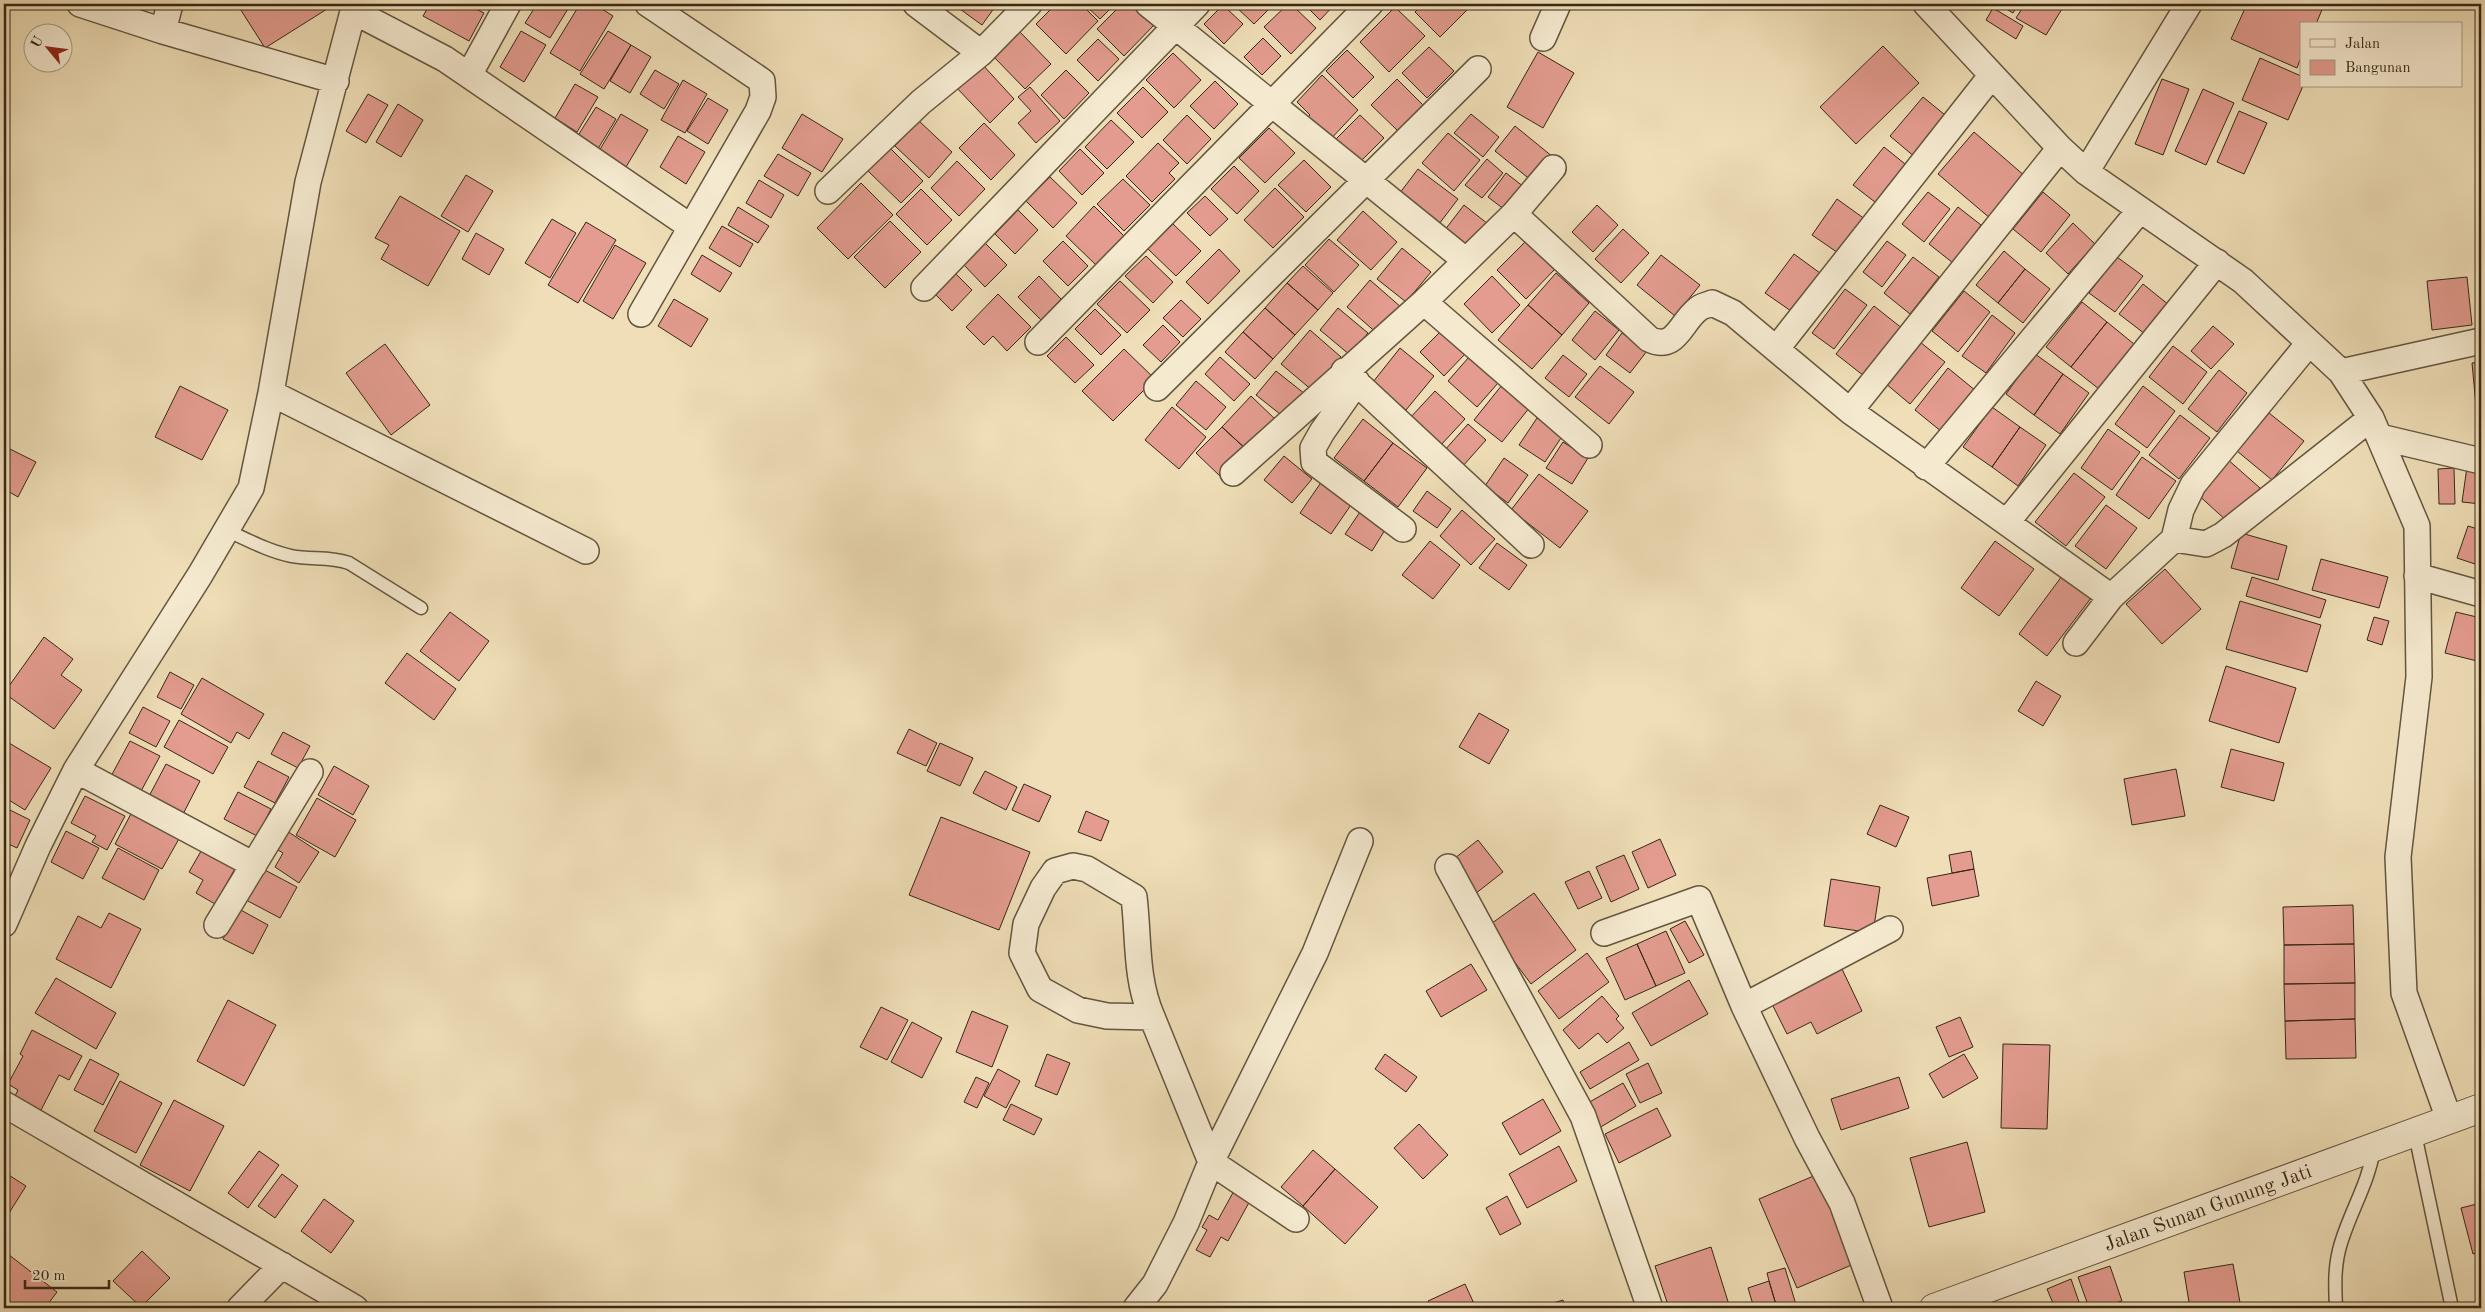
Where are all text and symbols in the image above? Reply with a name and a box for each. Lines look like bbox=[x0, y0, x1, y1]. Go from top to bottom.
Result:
north arrow bbox=[22, 22, 72, 72]
legend bbox=[2300, 22, 2462, 88]
text: U bbox=[29, 34, 46, 50]
text: Jalan bbox=[2345, 37, 2380, 52]
text: Bangunan bbox=[2345, 61, 2411, 76]
street label: Jalan Sunan Gunung Jati bbox=[2102, 1162, 2314, 1256]
scale bar bbox=[25, 1257, 109, 1289]
text: 20 m bbox=[32, 1269, 66, 1284]

